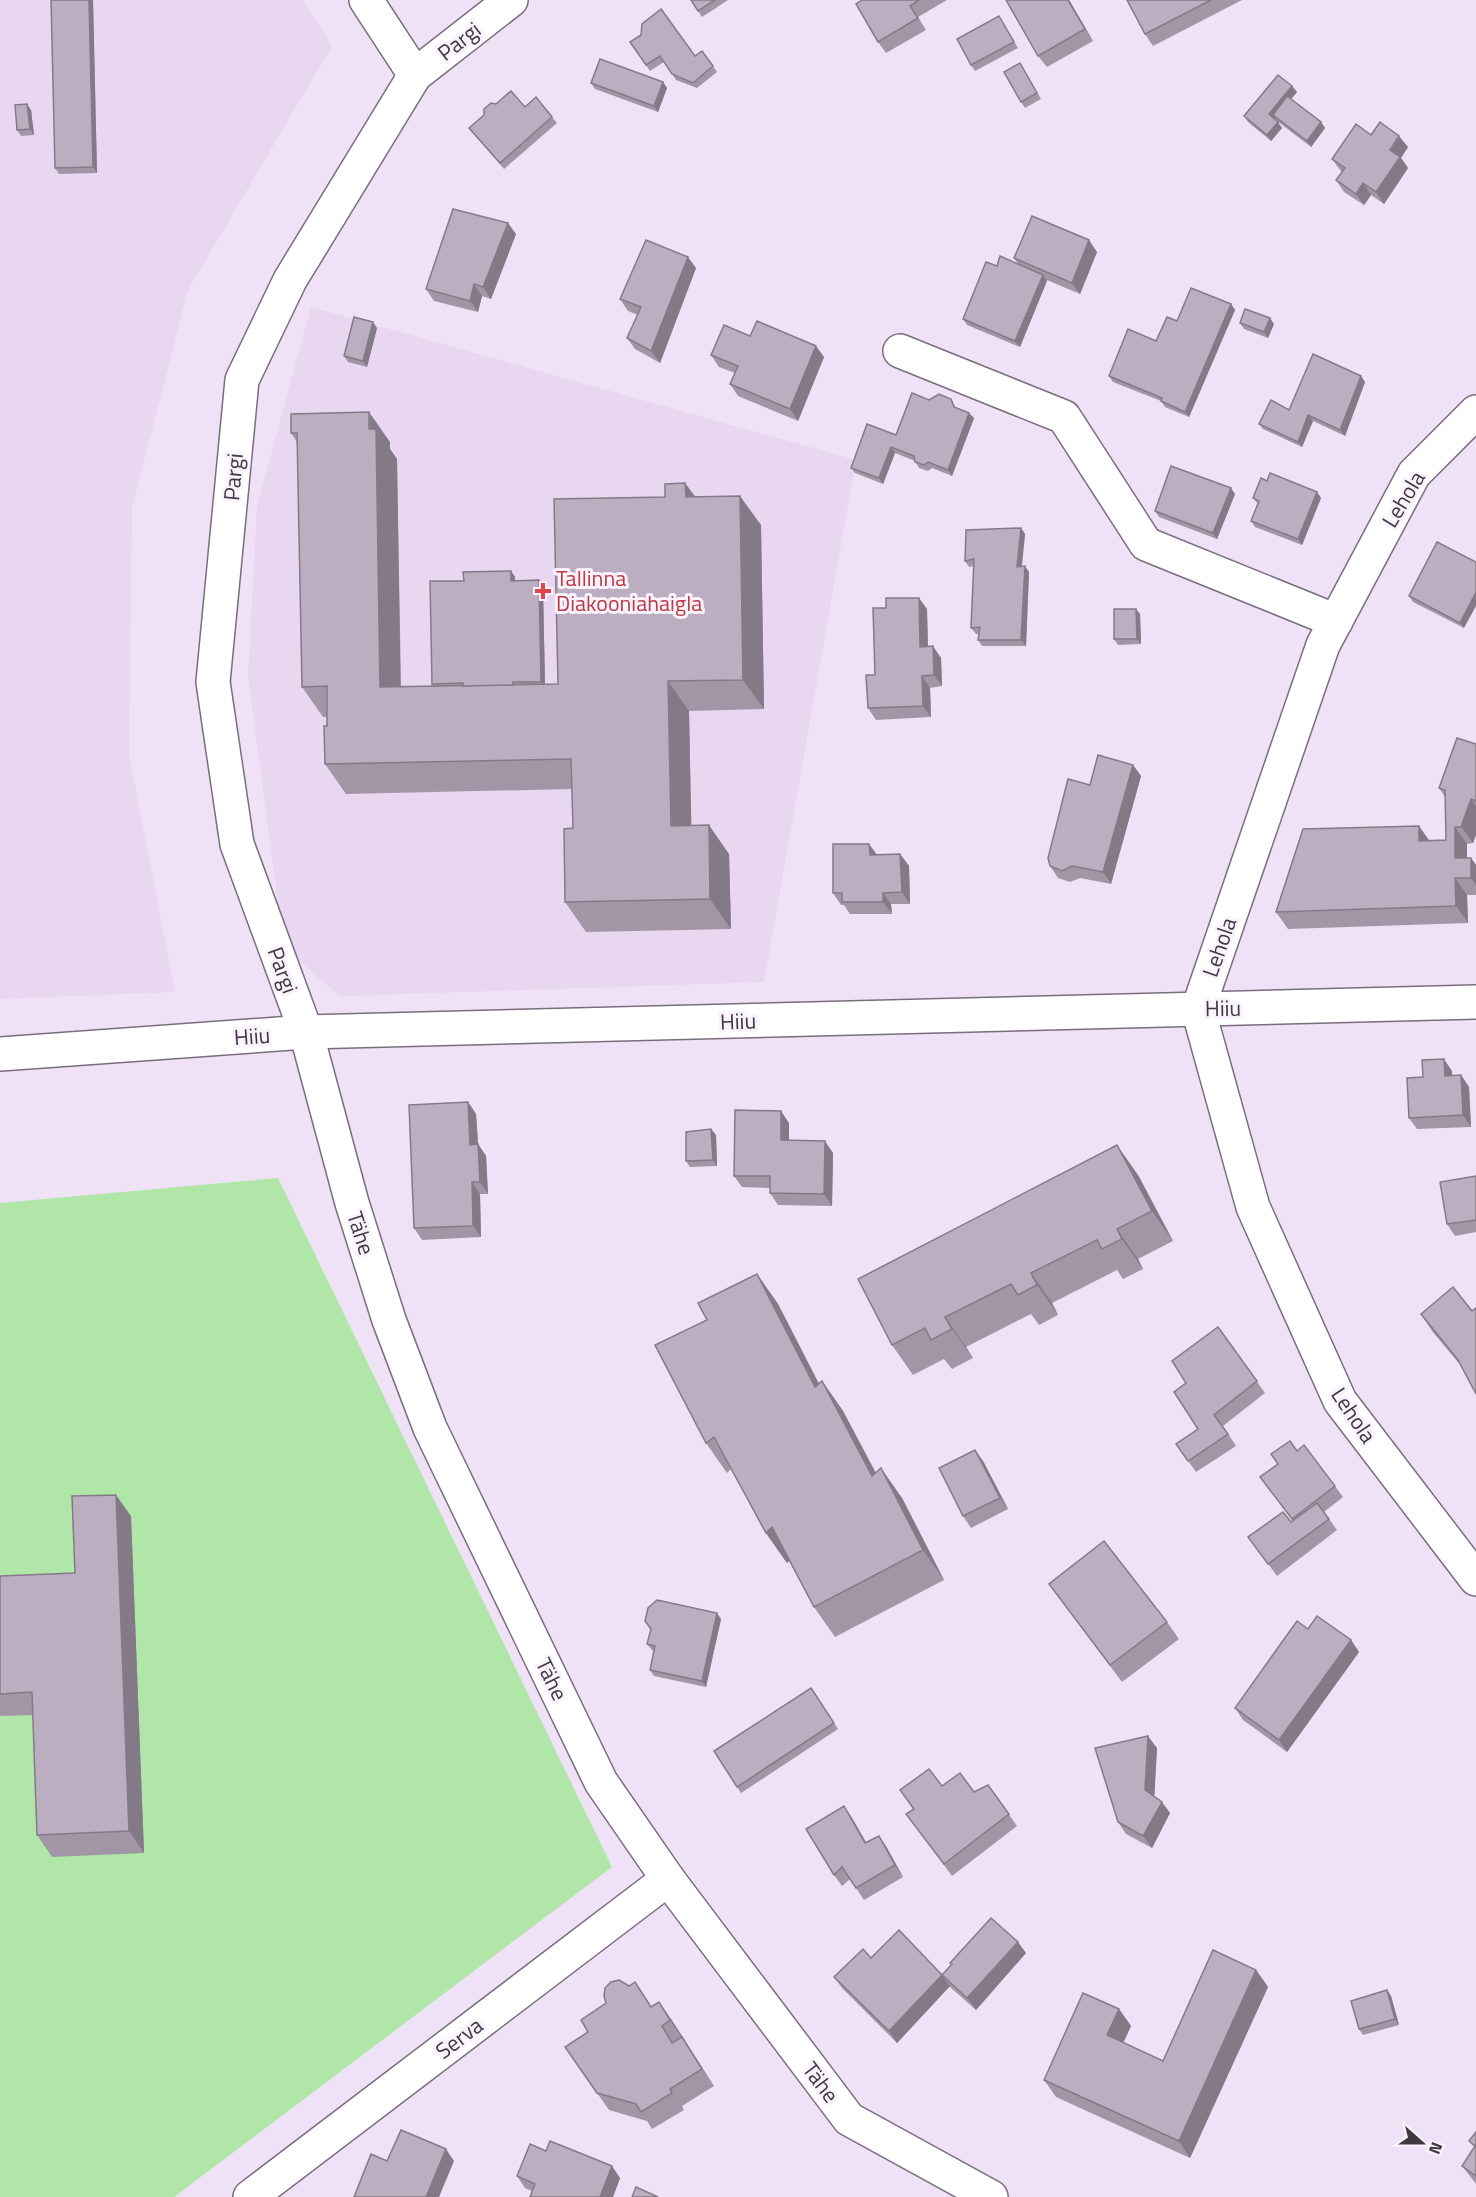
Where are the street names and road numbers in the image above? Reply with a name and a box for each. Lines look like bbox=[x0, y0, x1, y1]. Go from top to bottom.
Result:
street label: Pargi bbox=[430, 13, 488, 69]
street label: Pargi bbox=[214, 452, 252, 502]
street label: Lehola bbox=[1373, 464, 1433, 534]
street label: Lehola bbox=[1193, 913, 1245, 981]
street label: Pargi bbox=[259, 942, 307, 998]
street label: Hiiu bbox=[1205, 991, 1241, 1025]
street label: Hiiu bbox=[719, 1003, 757, 1039]
street label: Hiiu bbox=[233, 1018, 271, 1054]
street label: Tähe bbox=[338, 1207, 384, 1259]
street label: Lehola bbox=[1323, 1380, 1385, 1450]
street label: Tähe bbox=[527, 1652, 577, 1706]
street label: Serva bbox=[428, 2009, 490, 2067]
street label: Tähe bbox=[794, 2054, 848, 2110]

